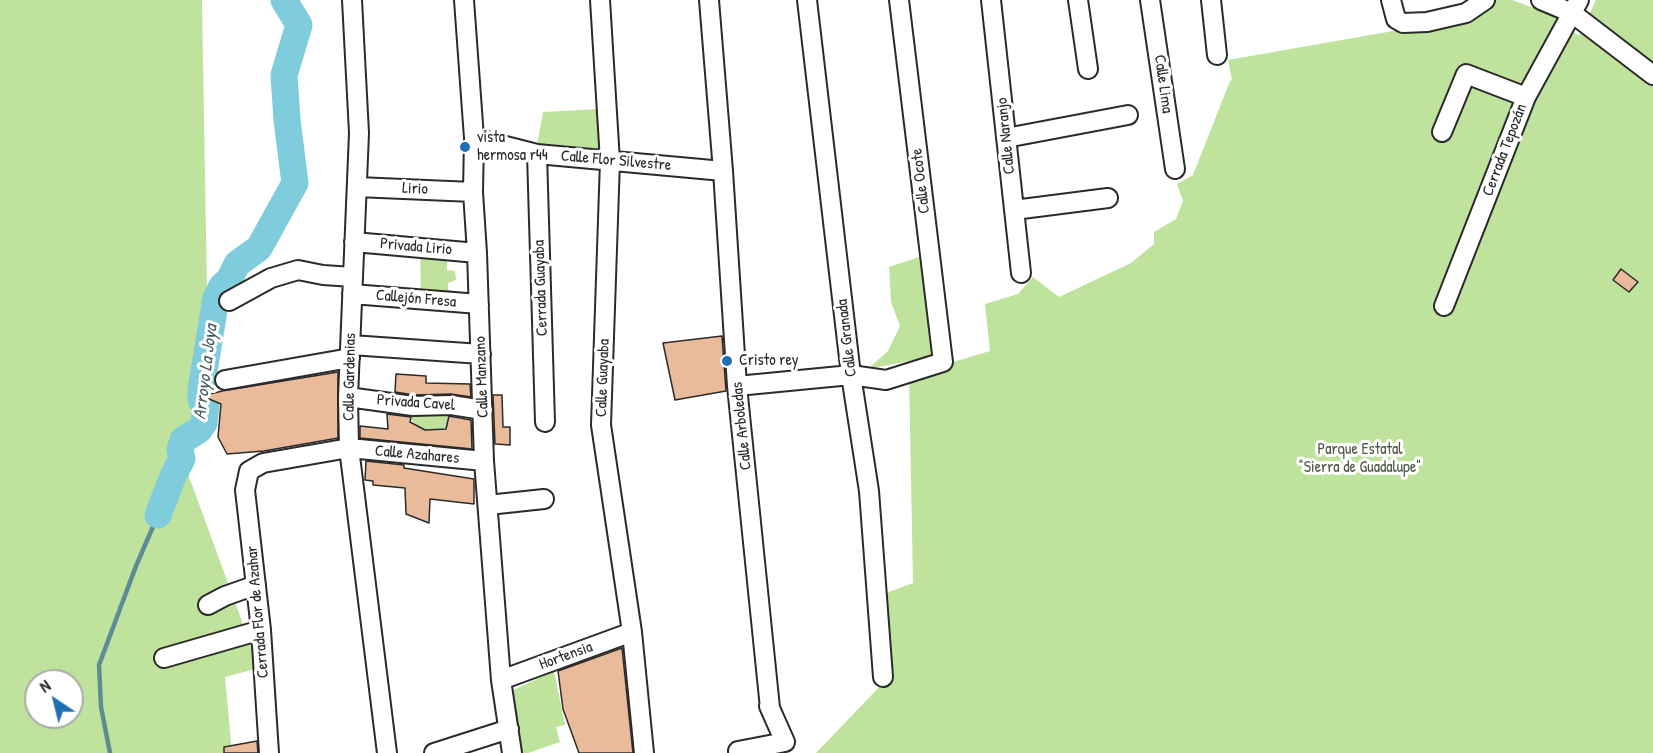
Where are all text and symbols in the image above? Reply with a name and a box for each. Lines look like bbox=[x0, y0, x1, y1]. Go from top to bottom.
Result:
street label: Calle Lima bbox=[1149, 54, 1177, 114]
street label: Calle Naranjo bbox=[992, 97, 1020, 175]
street label: Cerrada Tepozán bbox=[1479, 101, 1531, 199]
place label: vista hermosa r44 bbox=[477, 128, 548, 166]
marker: vista hermosa r44 bbox=[458, 140, 472, 154]
street label: Calle Flor Silvestre bbox=[560, 147, 672, 175]
street label: Calle Ocote bbox=[907, 147, 935, 215]
street label: Lirio bbox=[402, 179, 428, 199]
street label: Privada Lirio bbox=[379, 234, 453, 260]
street label: Cerrada Guayaba bbox=[530, 240, 552, 336]
street label: Callejón Fresa bbox=[375, 286, 457, 312]
street label: Calle Granada bbox=[833, 298, 861, 378]
water label: Arroyo La Joya bbox=[189, 323, 223, 421]
street label: Calle Gardenias bbox=[340, 333, 360, 421]
street label: Calle Manzano bbox=[471, 336, 493, 418]
street label: Calle Guayaba bbox=[592, 339, 614, 417]
place label: Cristo rey bbox=[739, 351, 799, 371]
marker: Cristo rey bbox=[720, 354, 734, 368]
street label: Calle Arboledas bbox=[728, 381, 756, 471]
street label: Privada Cavel bbox=[376, 391, 456, 415]
park label: Parque Estatal "Sierra de Guadalupe" bbox=[1299, 440, 1421, 478]
street label: Calle Azahares bbox=[374, 442, 460, 468]
street label: Cerrada Flor de Azahar bbox=[243, 545, 273, 679]
street label: Hortensia bbox=[537, 638, 595, 674]
north arrow bbox=[24, 669, 84, 729]
text: N bbox=[35, 674, 55, 697]

